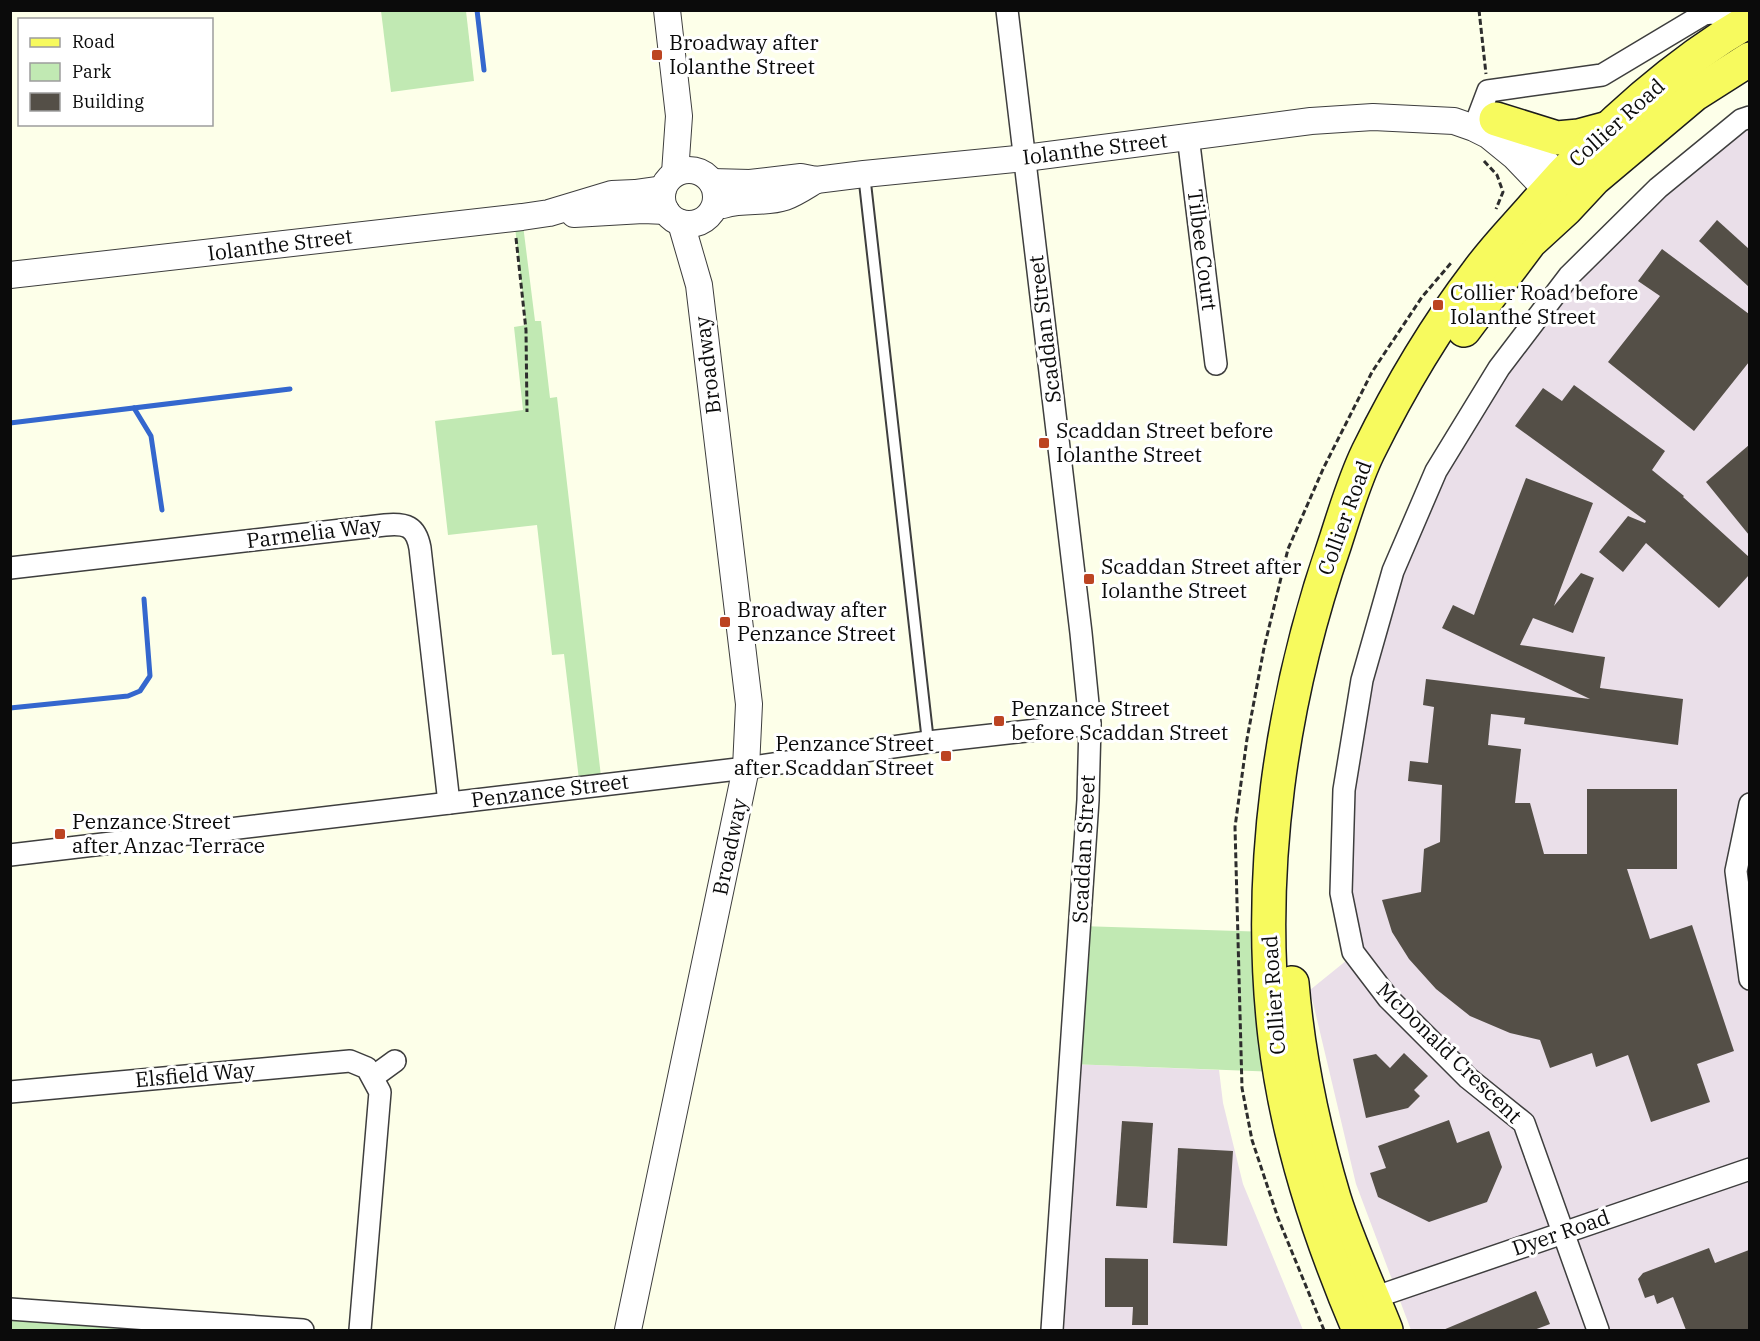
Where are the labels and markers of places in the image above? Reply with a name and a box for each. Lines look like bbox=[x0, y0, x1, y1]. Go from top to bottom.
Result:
place label: Broadway after Iolanthe Street bbox=[669, 28, 819, 80]
marker: Broadway after Iolanthe Street bbox=[650, 48, 664, 62]
place label: Collier Road before Iolanthe Street bbox=[1450, 278, 1638, 330]
marker: Collier Road before Iolanthe Street bbox=[1431, 298, 1445, 312]
place label: Scaddan Street before Iolanthe Street bbox=[1056, 416, 1273, 468]
marker: Scaddan Street before Iolanthe Street bbox=[1037, 436, 1051, 450]
place label: Scaddan Street after Iolanthe Street bbox=[1101, 552, 1302, 604]
marker: Scaddan Street after Iolanthe Street bbox=[1082, 572, 1096, 586]
place label: Broadway after Penzance Street bbox=[737, 595, 896, 647]
marker: Broadway after Penzance Street bbox=[718, 615, 732, 629]
place label: Penzance Street before Scaddan Street bbox=[1011, 694, 1228, 746]
marker: Penzance Street before Scaddan Street bbox=[992, 714, 1006, 728]
place label: Penzance Street after Scaddan Street bbox=[734, 729, 934, 781]
marker: Penzance Street after Scaddan Street bbox=[939, 749, 953, 763]
place label: Penzance Street after Anzac Terrace bbox=[72, 807, 265, 859]
marker: Penzance Street after Anzac Terrace bbox=[53, 827, 67, 841]

